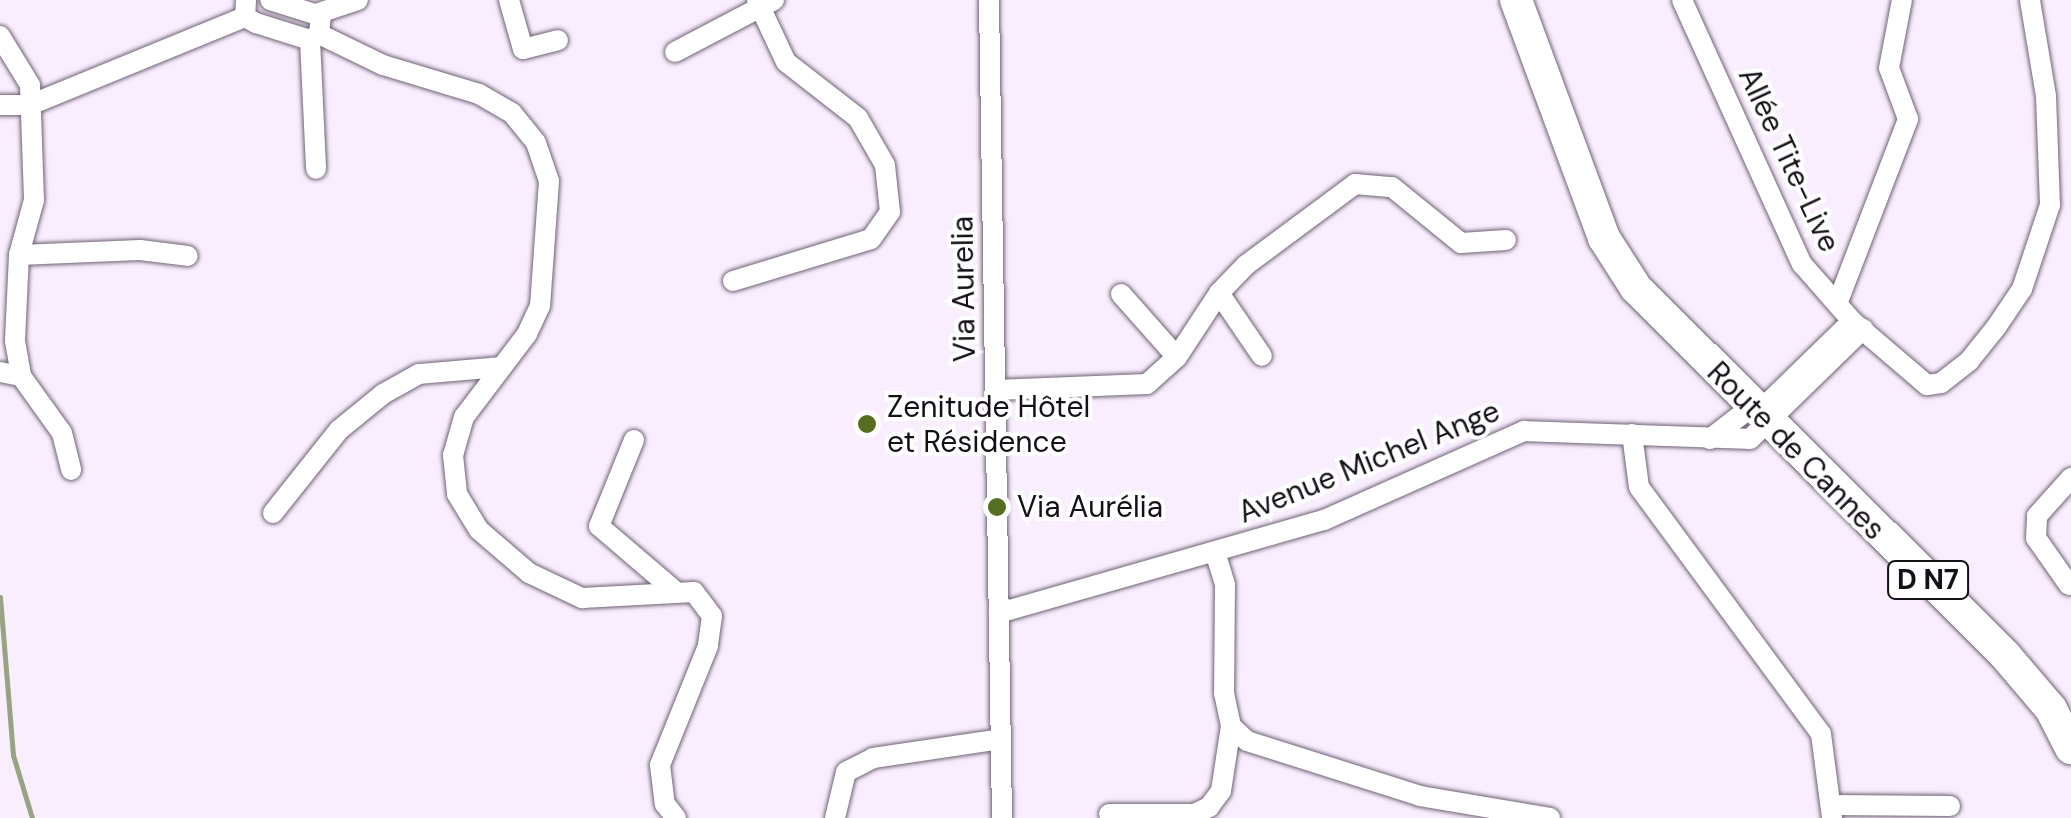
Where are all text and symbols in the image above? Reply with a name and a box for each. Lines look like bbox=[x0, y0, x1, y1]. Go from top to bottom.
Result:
street label: Allée Tite-Live bbox=[1731, 62, 1847, 258]
street label: Via Aurelia bbox=[945, 216, 983, 362]
street label: Route de Cannes bbox=[1700, 355, 1892, 547]
place label: Zenitude Hôtel et Résidence bbox=[887, 389, 1090, 460]
street label: Avenue Michel Ange bbox=[1233, 393, 1505, 531]
marker: Zenitude Hôtel et Résidence bbox=[856, 413, 878, 435]
place label: Via Aurélia bbox=[1017, 489, 1163, 525]
marker: Via Aurélia bbox=[986, 496, 1008, 518]
road number: D N7 bbox=[1886, 557, 1970, 603]

